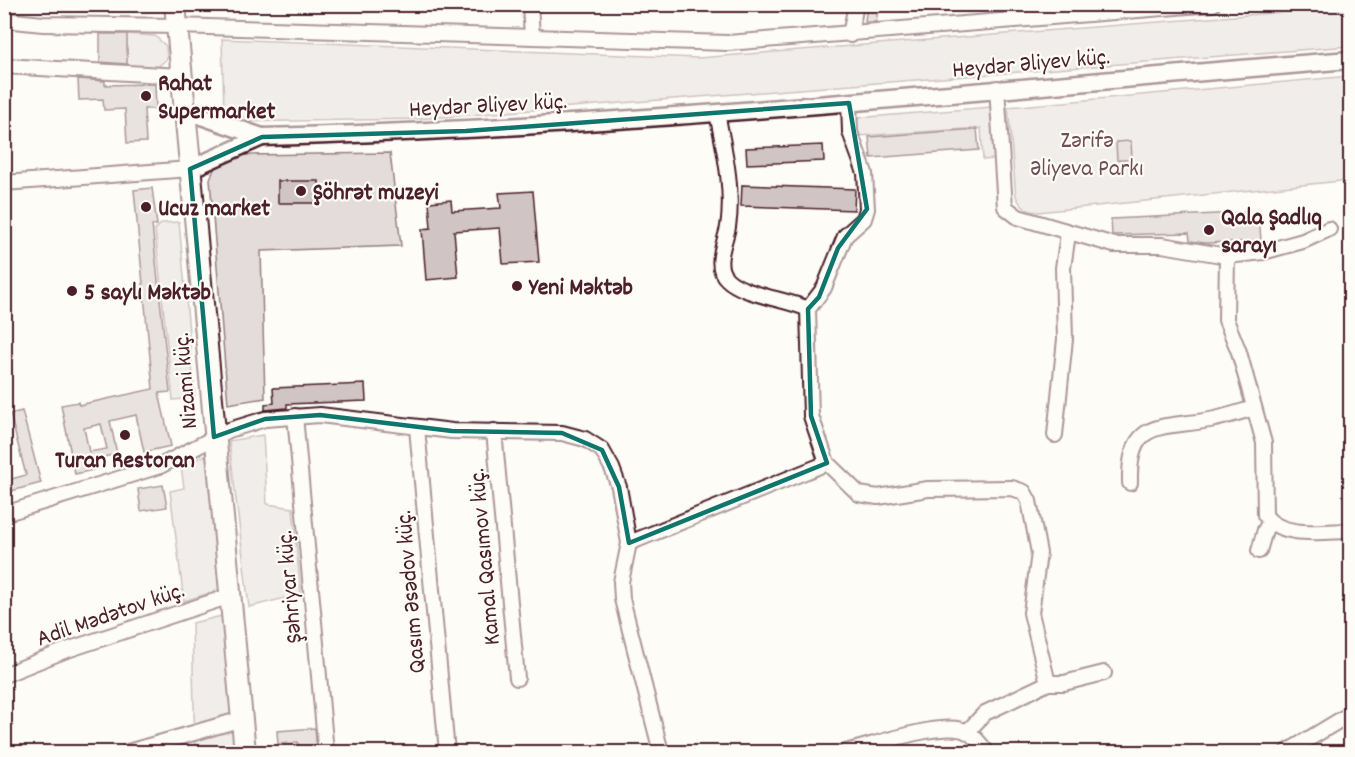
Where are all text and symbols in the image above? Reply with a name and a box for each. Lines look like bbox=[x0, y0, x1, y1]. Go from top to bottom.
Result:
street label: Heydər Əliyev küç. bbox=[951, 41, 1112, 89]
place label: Rahat Supermarket bbox=[158, 68, 276, 130]
street label: Heydər Əliyev küç. bbox=[408, 86, 568, 128]
marker: Rahat Supermarket bbox=[139, 89, 153, 103]
park label: Zərifə Əliyeva Parkı bbox=[1031, 125, 1143, 187]
place label: Şöhrət muzeyi bbox=[313, 177, 439, 211]
marker: Şöhrət muzeyi bbox=[294, 184, 308, 198]
place label: Ucuz market bbox=[158, 193, 270, 227]
marker: Ucuz market bbox=[139, 200, 153, 214]
place label: Qala Şadlıq sarayı bbox=[1221, 202, 1322, 264]
marker: Qala Şadlıq sarayı bbox=[1202, 223, 1216, 237]
place label: Yeni Məktəb bbox=[528, 272, 633, 306]
place label: 5 saylı Məktəb bbox=[84, 277, 211, 311]
marker: Yeni Məktəb bbox=[510, 279, 524, 293]
marker: 5 saylı Məktəb bbox=[65, 284, 79, 298]
street label: Nizami küç. bbox=[166, 331, 208, 430]
marker: Turan Restoran bbox=[118, 428, 132, 442]
place label: Turan Restoran bbox=[55, 445, 195, 479]
street label: Kamal Qasımov küç. bbox=[461, 467, 511, 647]
street label: Qasım Əsədov küç. bbox=[388, 509, 436, 675]
street label: Şəhriyar küç. bbox=[269, 529, 313, 645]
street label: Adil Mədətov küç. bbox=[32, 575, 190, 657]

